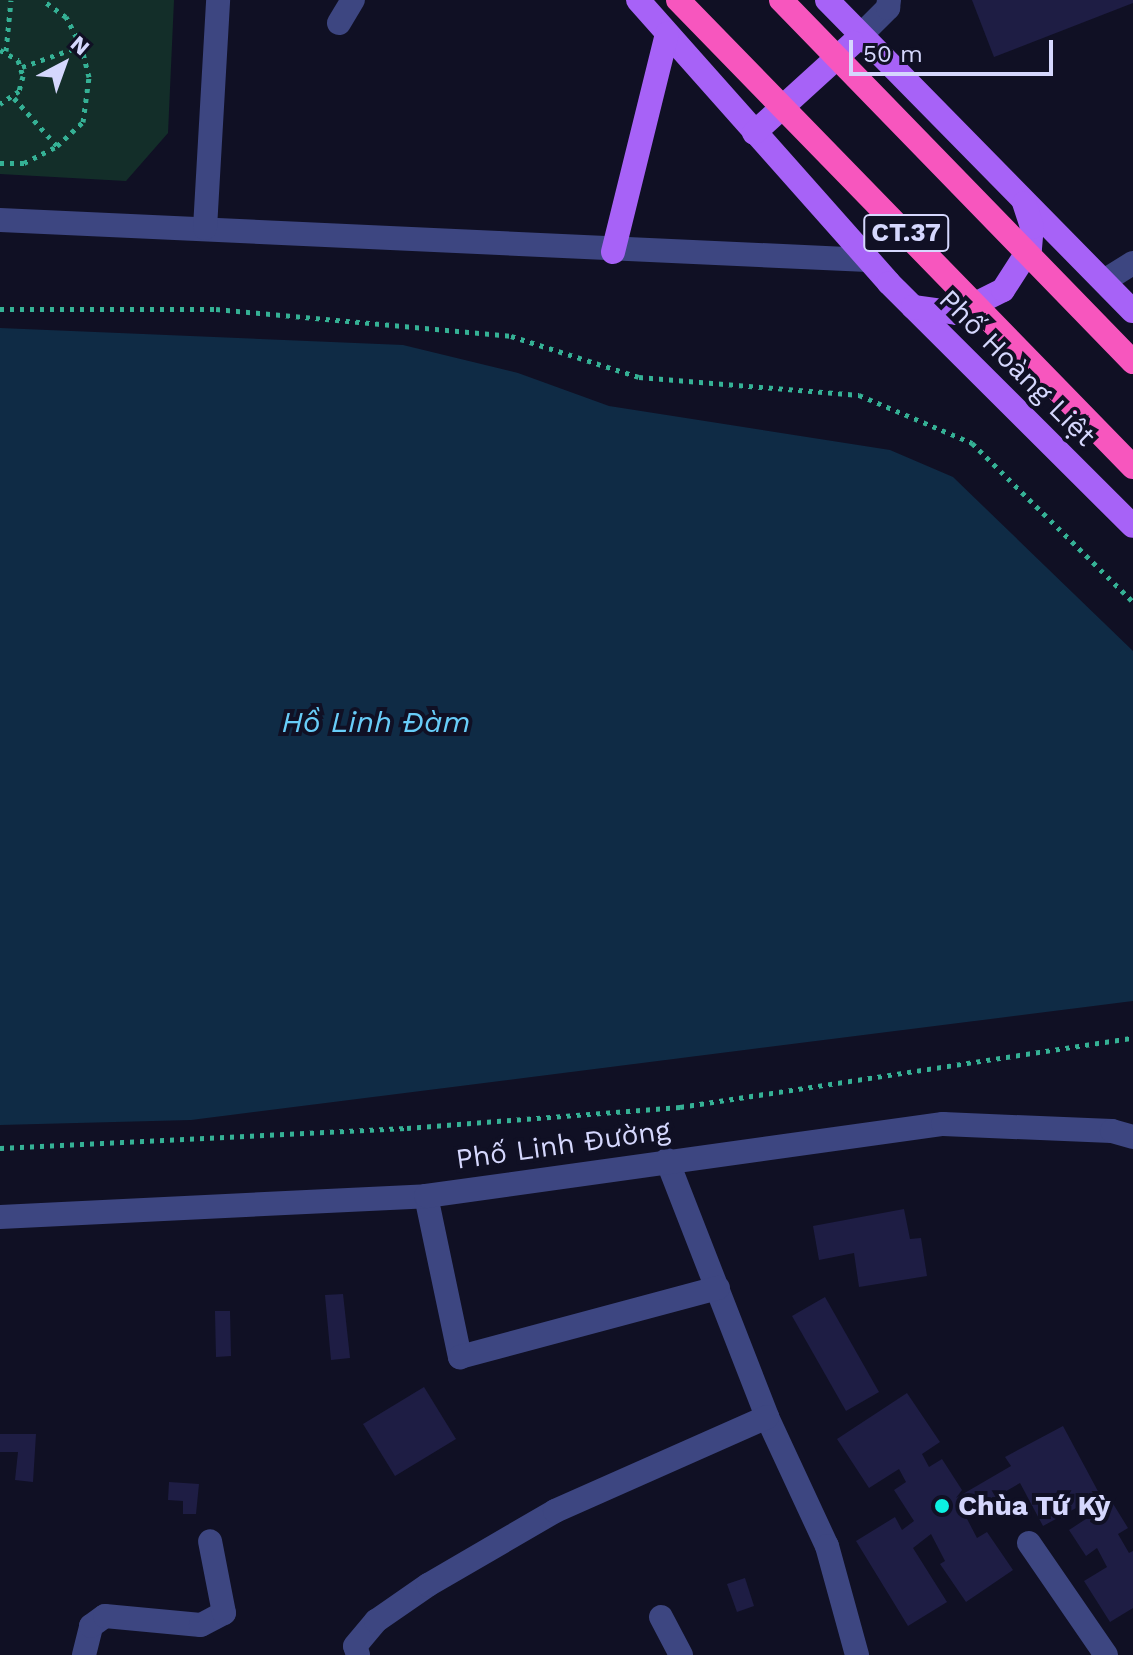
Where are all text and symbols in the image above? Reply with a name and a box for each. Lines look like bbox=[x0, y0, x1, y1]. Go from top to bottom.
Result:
north arrow bbox=[24, 24, 104, 104]
scale bar bbox=[853, 24, 1057, 74]
text: N bbox=[66, 31, 94, 60]
text: 50 m bbox=[863, 40, 923, 68]
road number: CT.37 bbox=[862, 211, 950, 255]
street label: Phố Hoàng Liệt bbox=[932, 283, 1102, 453]
water label: Hồ Linh Đàm bbox=[282, 704, 470, 740]
street label: Phố Linh Đường bbox=[454, 1113, 672, 1177]
place label: Chùa Tứ Kỳ bbox=[958, 1489, 1111, 1523]
marker: Chùa Tứ Kỳ bbox=[933, 1497, 951, 1515]

